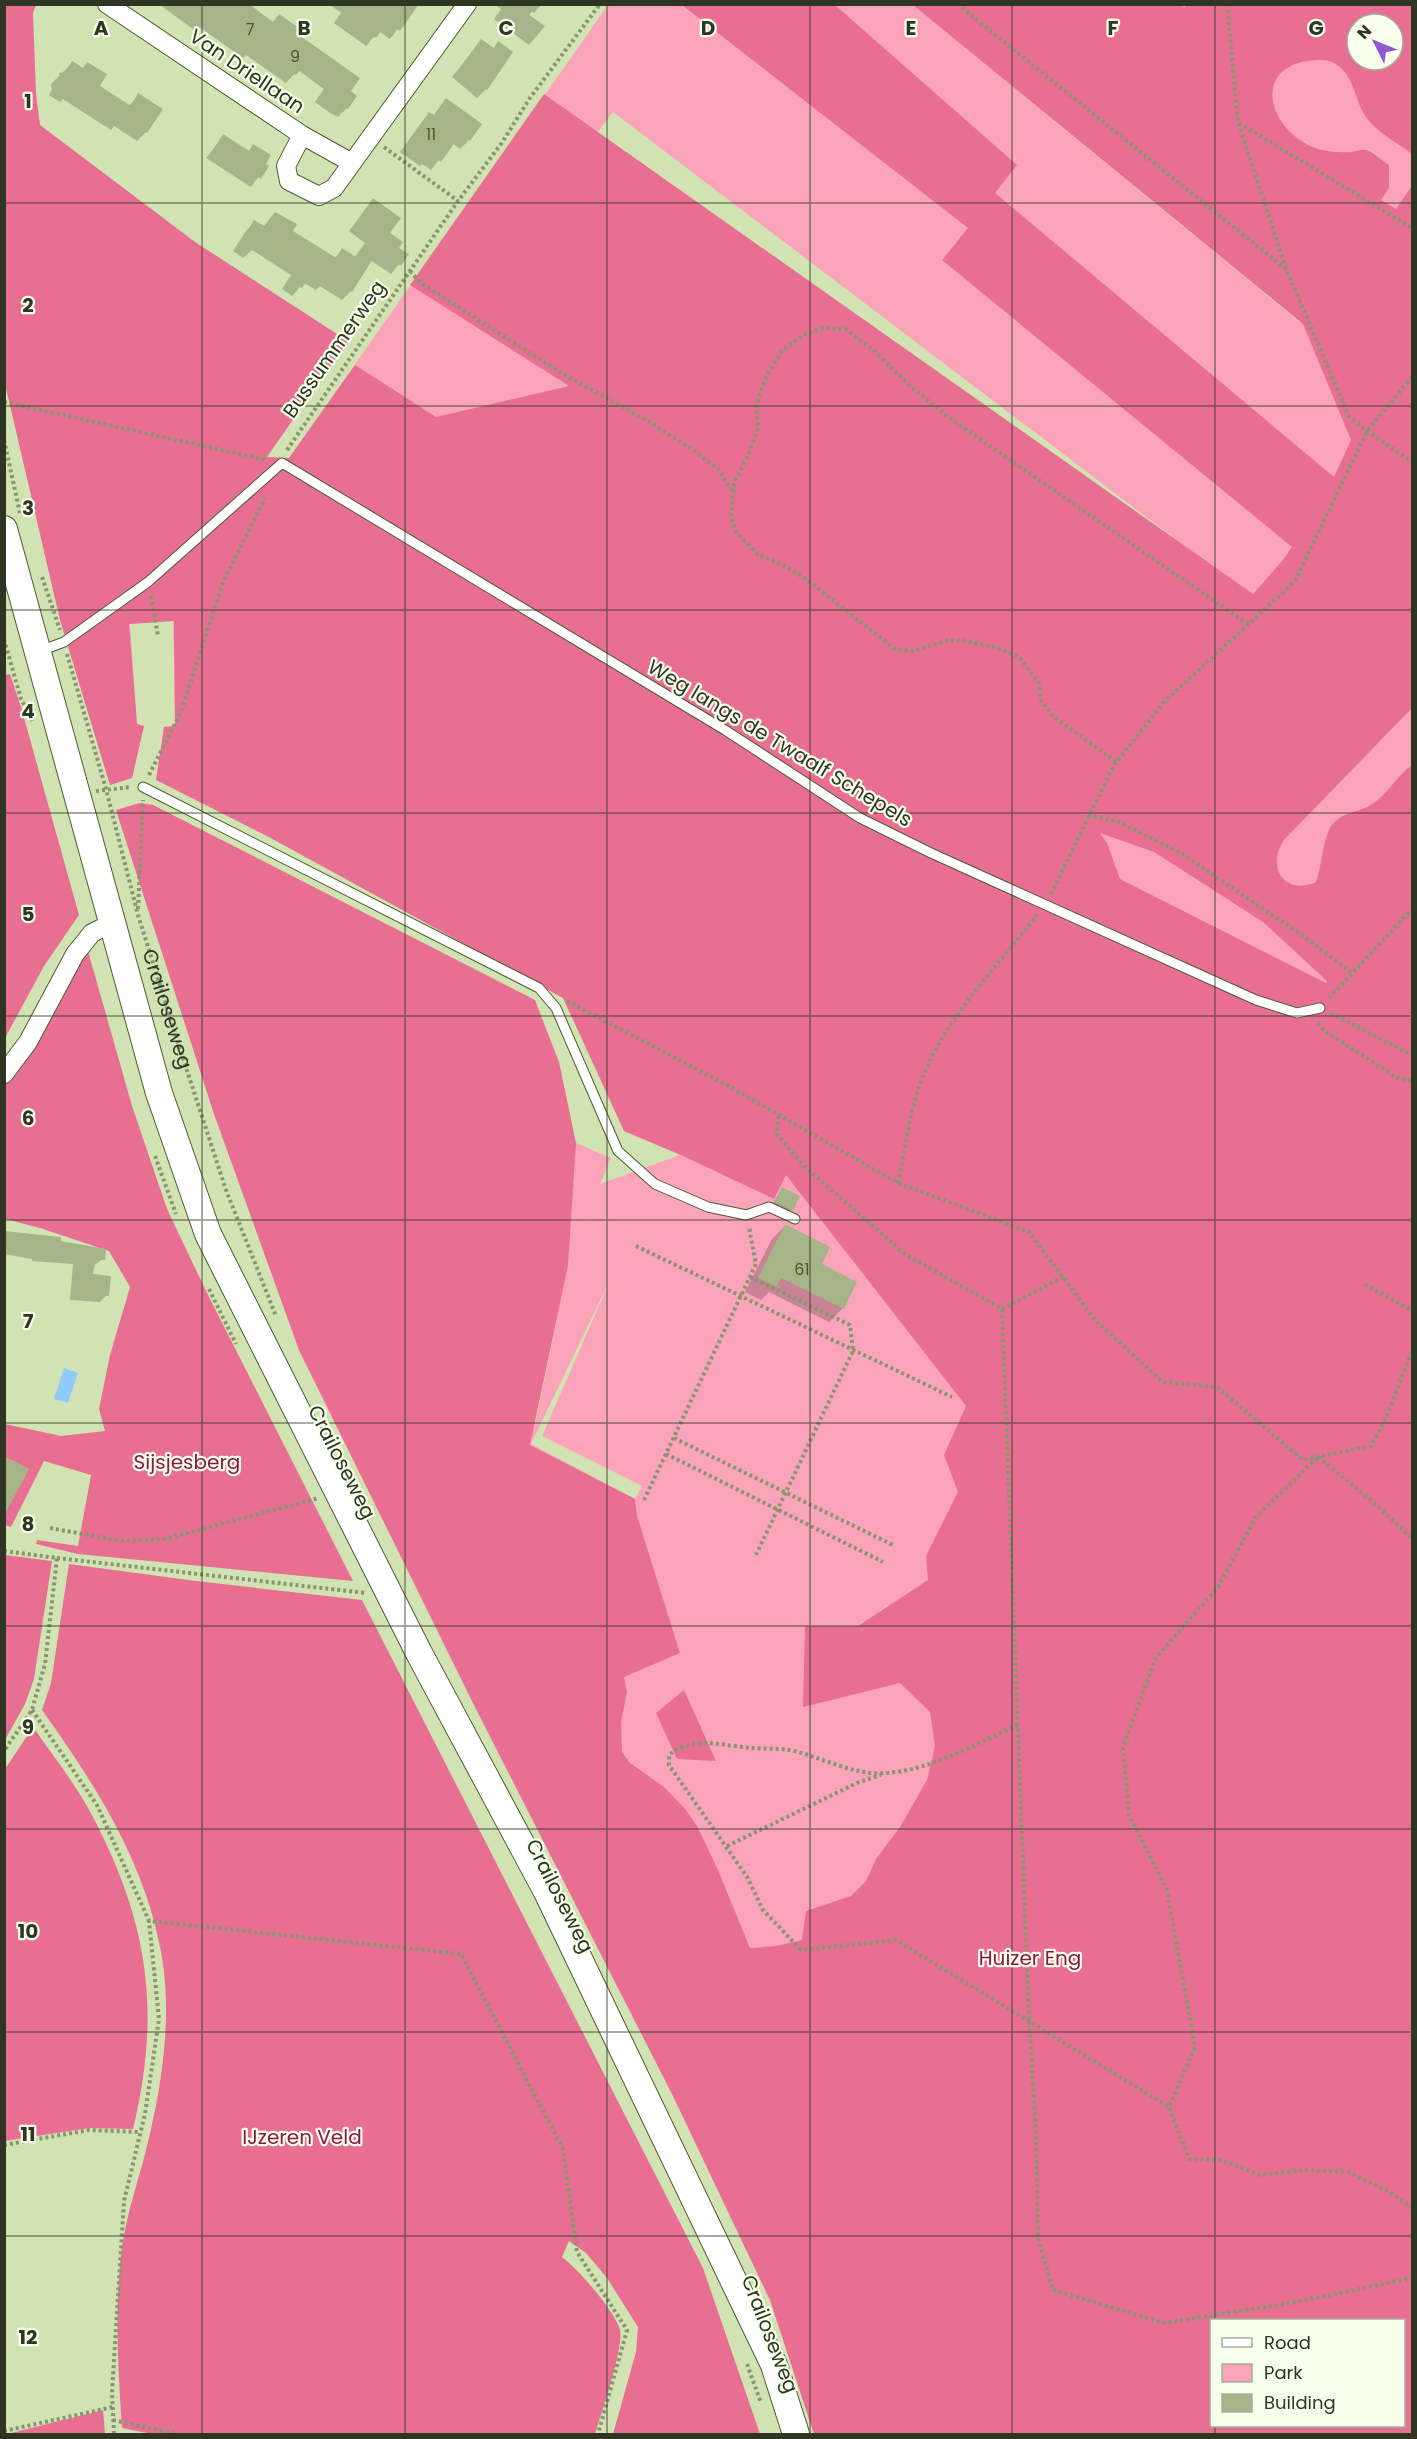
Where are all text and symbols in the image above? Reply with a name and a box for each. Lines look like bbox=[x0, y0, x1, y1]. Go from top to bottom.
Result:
north arrow bbox=[1345, 12, 1405, 72]
text: A bbox=[94, 14, 109, 42]
text: B bbox=[297, 14, 311, 42]
text: C bbox=[498, 14, 514, 42]
text: D bbox=[701, 14, 715, 42]
text: E bbox=[906, 14, 916, 42]
text: F bbox=[1108, 14, 1119, 42]
text: G bbox=[1308, 14, 1324, 42]
house number: 7 bbox=[246, 18, 255, 41]
text: N bbox=[1352, 20, 1377, 44]
street label: Van Driellaan bbox=[184, 22, 310, 120]
house number: 9 bbox=[290, 45, 300, 68]
text: 1 bbox=[24, 87, 32, 115]
house number: 11 bbox=[426, 123, 436, 146]
street label: Bussummerweg bbox=[276, 275, 392, 423]
text: 2 bbox=[22, 291, 34, 319]
text: 3 bbox=[22, 494, 34, 522]
street label: Weg langs de Twaalf Schepels bbox=[642, 653, 918, 833]
text: 4 bbox=[21, 697, 35, 725]
text: 5 bbox=[22, 900, 35, 928]
street label: Crailoseweg bbox=[135, 945, 200, 1073]
text: 6 bbox=[22, 1104, 34, 1132]
house number: 61 bbox=[794, 1258, 810, 1281]
text: 7 bbox=[23, 1307, 34, 1335]
street label: Crailoseweg bbox=[301, 1400, 383, 1524]
park label: Sijsjesberg bbox=[134, 1448, 240, 1476]
text: 8 bbox=[22, 1510, 34, 1538]
text: 9 bbox=[22, 1713, 34, 1741]
street label: Crailoseweg bbox=[519, 1834, 601, 1958]
text: 10 bbox=[18, 1917, 38, 1945]
park label: Huizer Eng bbox=[979, 1944, 1081, 1972]
text: 11 bbox=[20, 2120, 36, 2148]
park label: IJzeren Veld bbox=[242, 2123, 362, 2151]
street label: Crailoseweg bbox=[735, 2271, 805, 2397]
legend bbox=[1210, 2319, 1405, 2427]
text: 12 bbox=[19, 2323, 37, 2351]
text: Road bbox=[1264, 2330, 1311, 2355]
text: Park bbox=[1264, 2360, 1303, 2385]
text: Building bbox=[1264, 2390, 1336, 2415]

